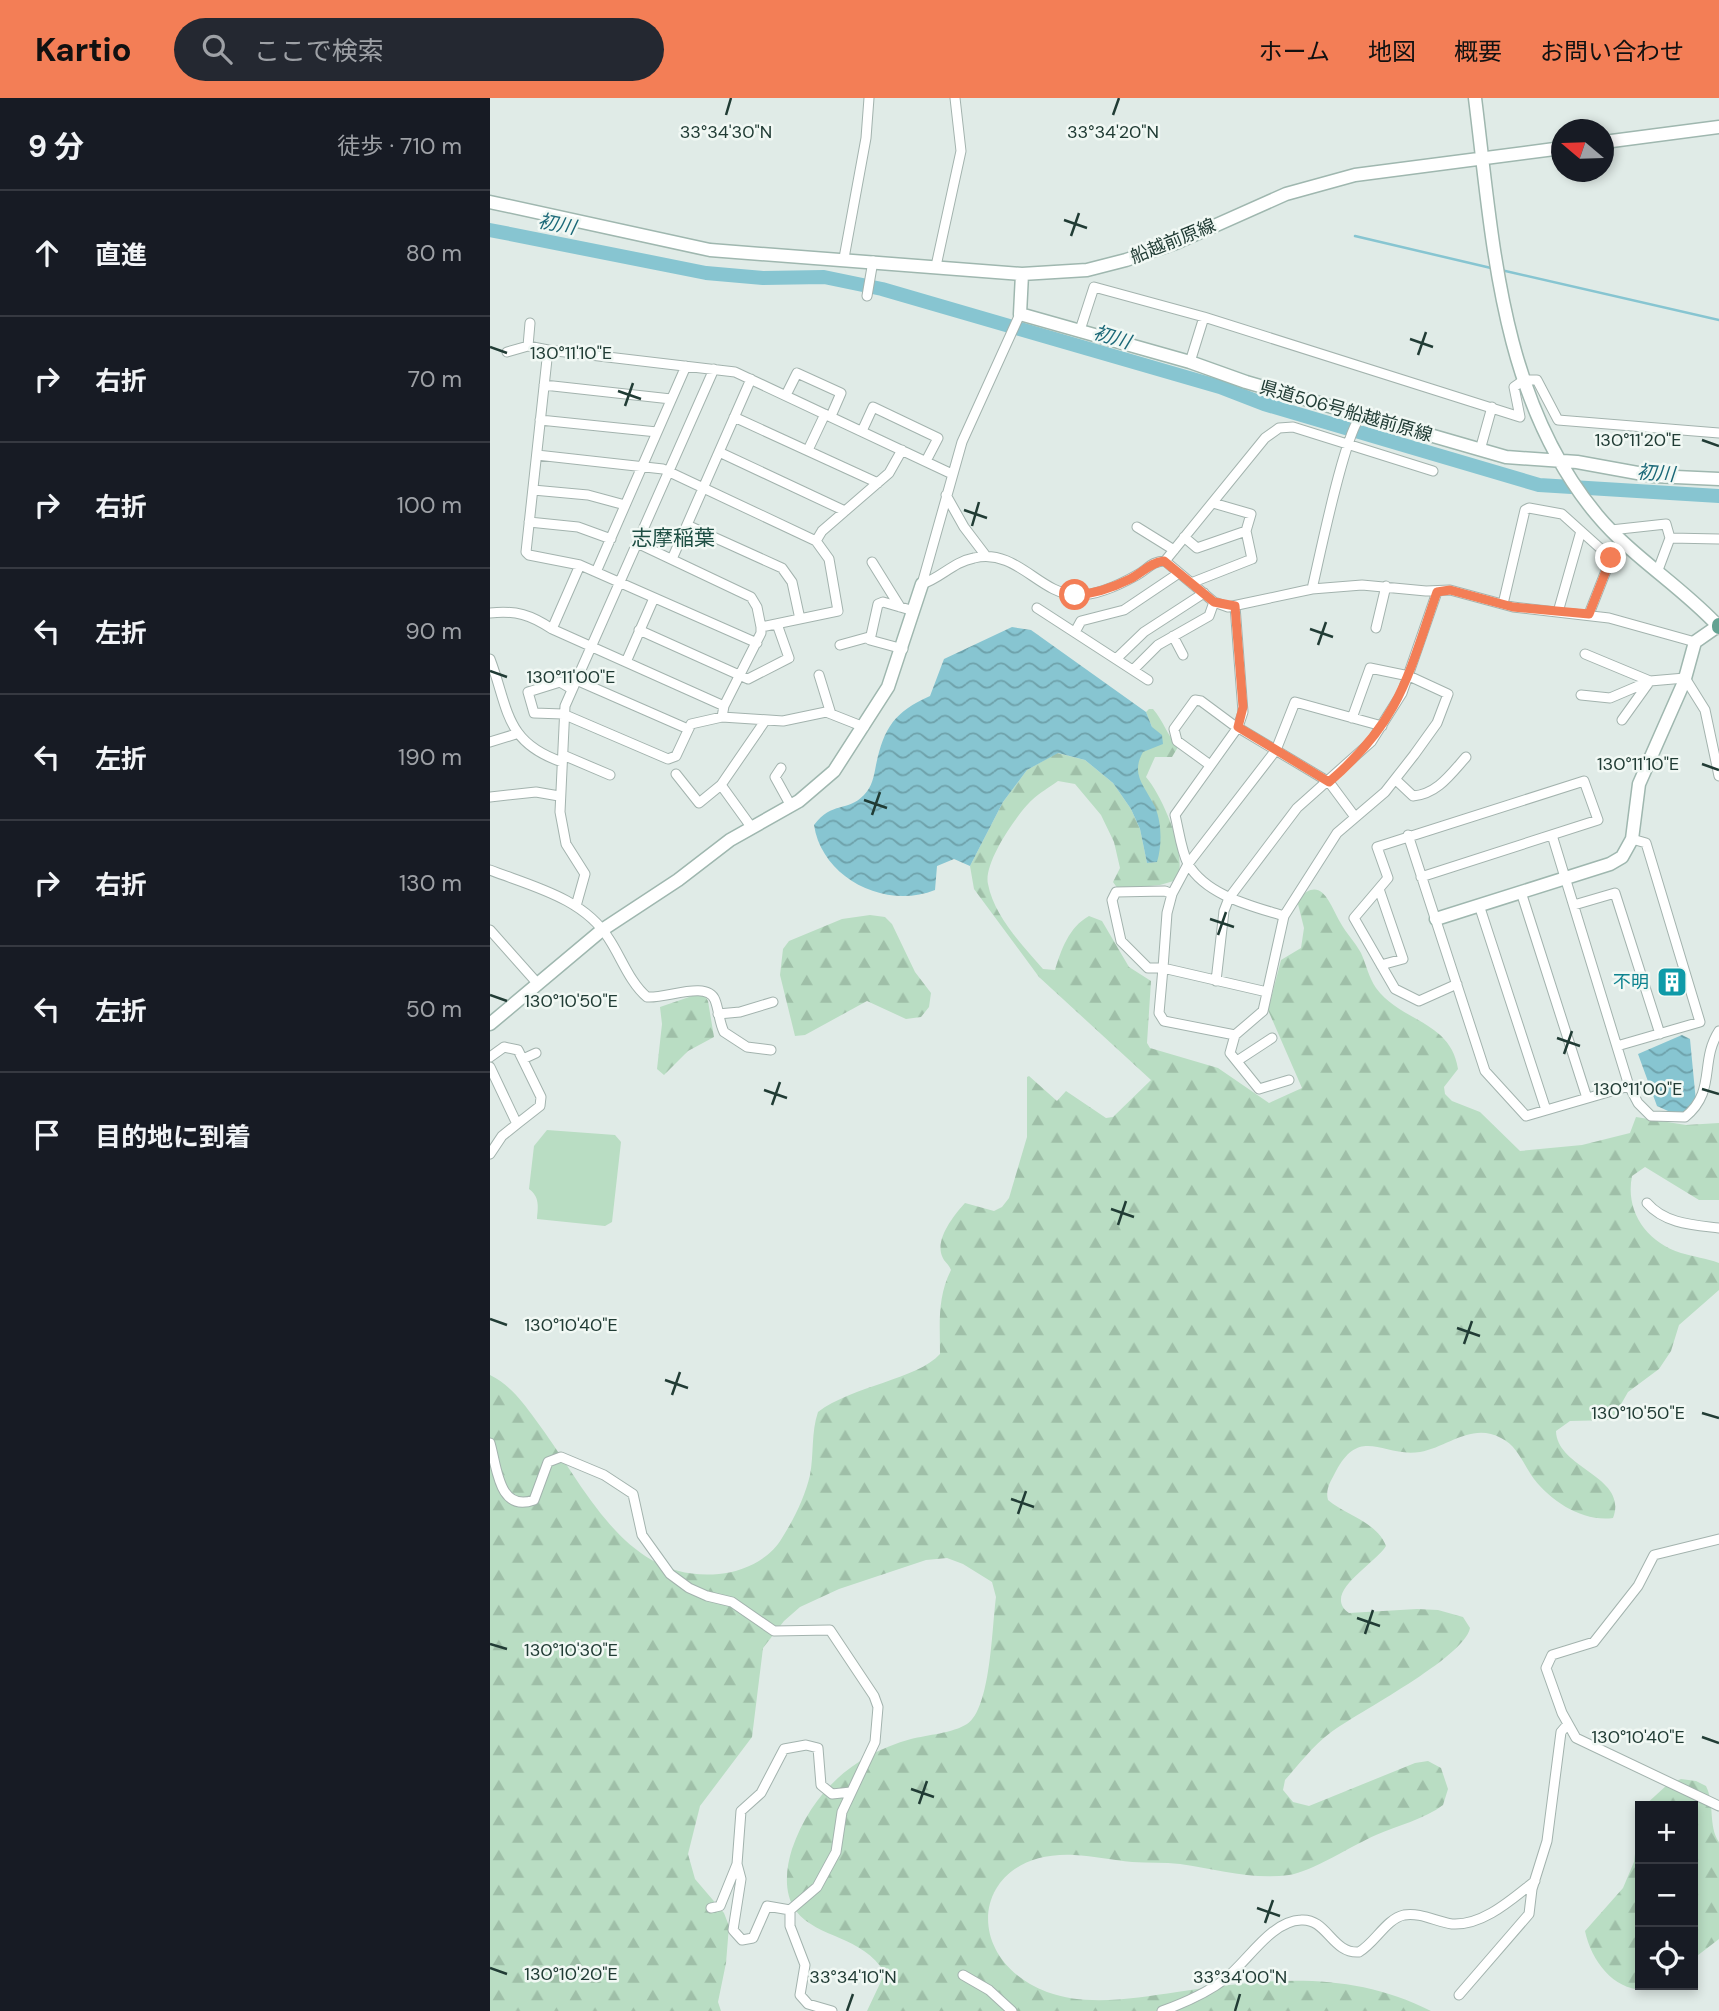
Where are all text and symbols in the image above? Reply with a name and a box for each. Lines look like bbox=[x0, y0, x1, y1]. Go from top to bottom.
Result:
search box bbox=[174, 18, 664, 81]
text: Kartio bbox=[35, 28, 132, 71]
icon: search bbox=[198, 30, 236, 68]
text: ここで検索 bbox=[254, 34, 384, 68]
text: ホーム bbox=[1259, 36, 1330, 67]
text: 地図 bbox=[1368, 36, 1416, 67]
text: 概要 bbox=[1454, 36, 1502, 67]
text: お問い合わせ bbox=[1540, 36, 1684, 67]
north arrow bbox=[1551, 119, 1614, 182]
text: 33°34'30"N bbox=[680, 120, 772, 144]
text: 33°34'20"N bbox=[1067, 120, 1159, 144]
text: 9 分 bbox=[28, 127, 84, 166]
text: 徒歩 · 710 m bbox=[337, 131, 462, 161]
water label: 初川 bbox=[536, 208, 580, 240]
street label: 船越前原線 bbox=[1127, 213, 1219, 269]
icon: ahead bbox=[28, 234, 66, 272]
text: 直進 bbox=[95, 238, 147, 272]
text: 80 m bbox=[406, 238, 462, 268]
water label: 初川 bbox=[1090, 319, 1136, 355]
text: 130°11'10"E bbox=[530, 341, 612, 365]
icon: right bbox=[28, 360, 66, 398]
text: 右折 bbox=[95, 364, 147, 398]
text: 70 m bbox=[408, 364, 462, 394]
street label: 県道506号船越前原線 bbox=[1257, 375, 1435, 447]
text: 130°11'20"E bbox=[1595, 428, 1681, 452]
water label: 初川 bbox=[1636, 459, 1678, 487]
icon: right bbox=[28, 486, 66, 524]
text: 右折 bbox=[95, 490, 147, 524]
text: 100 m bbox=[397, 490, 462, 520]
district label: 志摩稲葉 bbox=[631, 524, 715, 552]
route end bbox=[1595, 542, 1626, 573]
route start bbox=[1059, 579, 1090, 610]
icon: left bbox=[28, 612, 66, 650]
text: 左折 bbox=[95, 616, 147, 650]
text: 90 m bbox=[405, 616, 462, 646]
text: 130°11'00"E bbox=[527, 665, 615, 689]
icon: left bbox=[28, 738, 66, 776]
text: 左折 bbox=[95, 742, 147, 776]
text: 190 m bbox=[398, 742, 462, 772]
text: 130°11'10"E bbox=[1597, 752, 1679, 776]
icon: right bbox=[28, 864, 66, 902]
text: 右折 bbox=[95, 868, 147, 902]
text: 130 m bbox=[399, 868, 462, 898]
building icon: 不明 bbox=[1655, 965, 1689, 999]
place label: 不明 bbox=[1613, 970, 1649, 994]
text: 130°10'50"E bbox=[524, 989, 618, 1013]
icon: left bbox=[28, 990, 66, 1028]
text: 左折 bbox=[95, 994, 147, 1028]
text: 50 m bbox=[406, 994, 462, 1024]
text: 130°11'00"E bbox=[1594, 1077, 1682, 1101]
icon: arrive bbox=[28, 1116, 66, 1154]
text: 目的地に到着 bbox=[95, 1120, 251, 1154]
text: 130°10'40"E bbox=[524, 1313, 618, 1337]
text: 130°10'50"E bbox=[1591, 1401, 1685, 1425]
text: 130°10'30"E bbox=[524, 1638, 618, 1662]
text: 130°10'40"E bbox=[1591, 1725, 1685, 1749]
map controls bbox=[1635, 1801, 1698, 1990]
button: + bbox=[1635, 1801, 1698, 1864]
button: − bbox=[1635, 1864, 1698, 1927]
button: locate bbox=[1635, 1927, 1698, 1990]
text: 130°10'20"E bbox=[524, 1962, 618, 1986]
text: 33°34'10"N bbox=[809, 1965, 897, 1989]
text: 33°34'00"N bbox=[1193, 1965, 1287, 1989]

